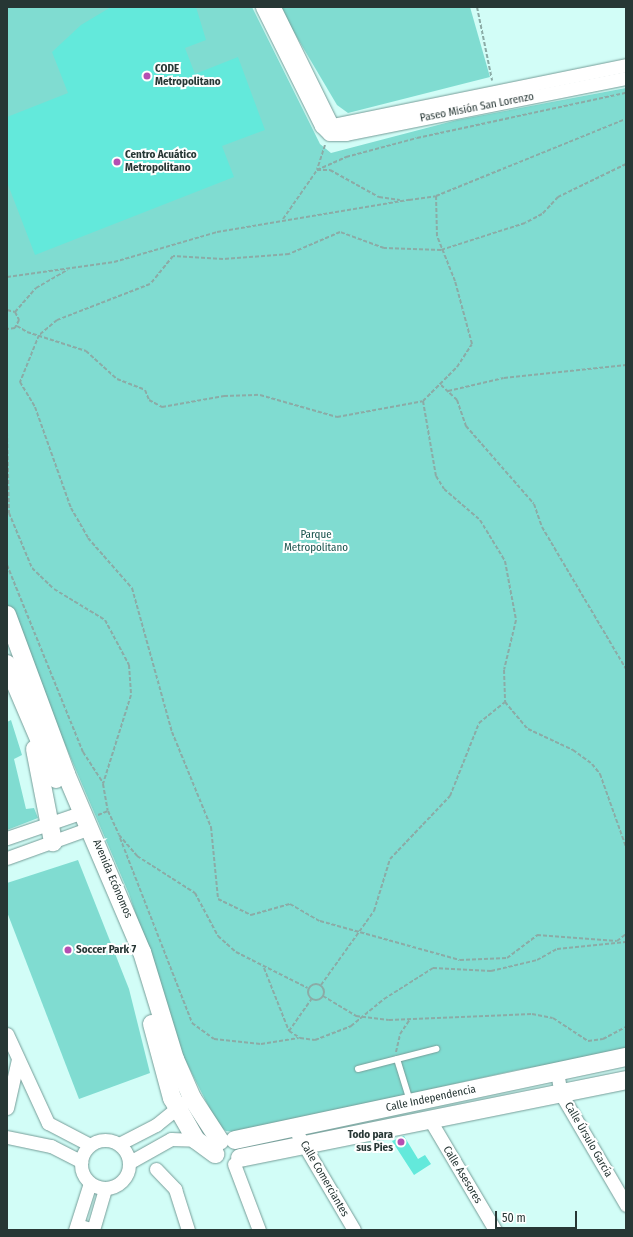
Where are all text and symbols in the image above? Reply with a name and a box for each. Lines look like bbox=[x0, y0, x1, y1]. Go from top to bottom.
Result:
place label: CODE Metropolitano bbox=[155, 63, 221, 89]
marker: CODE Metropolitano bbox=[142, 71, 152, 81]
street label: Paseo Misión San Lorenzo bbox=[419, 90, 535, 126]
place label: Centro Acuático Metropolitano bbox=[125, 149, 197, 175]
marker: Centro Acuático Metropolitano bbox=[112, 157, 122, 167]
park label: Parque Metropolitano bbox=[284, 529, 348, 555]
street label: Avenida Ecónomos bbox=[89, 838, 135, 920]
place label: Soccer Park 7 bbox=[76, 943, 136, 957]
marker: Soccer Park 7 bbox=[63, 945, 73, 955]
street label: Calle Independencia bbox=[385, 1083, 477, 1115]
street label: Calle Úrsulo García bbox=[561, 1100, 615, 1180]
place label: Todo para sus Pies bbox=[348, 1129, 393, 1155]
marker: Todo para sus Pies bbox=[396, 1137, 406, 1147]
street label: Calle Comerciantes bbox=[297, 1139, 351, 1219]
street label: Calle Asesores bbox=[440, 1144, 484, 1206]
scale bar bbox=[497, 1203, 579, 1229]
text: 50 m bbox=[502, 1211, 526, 1225]

